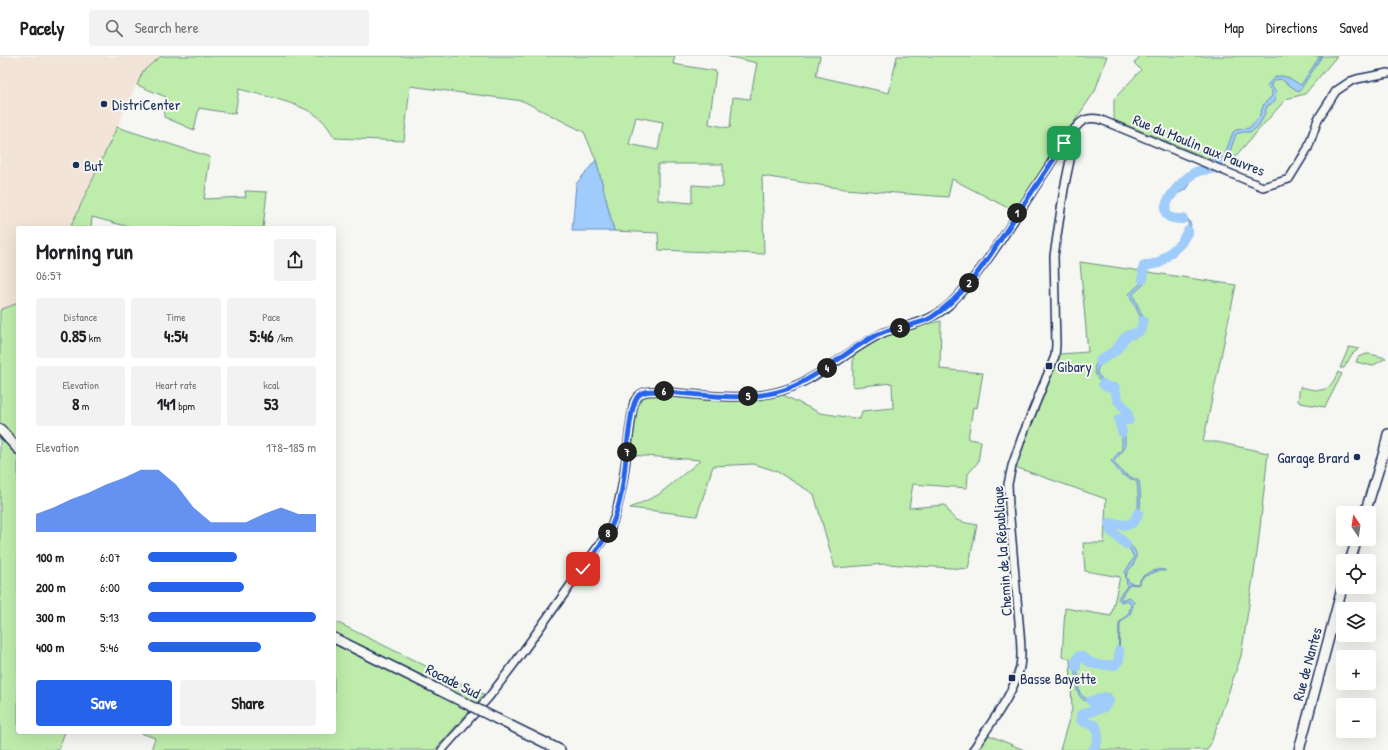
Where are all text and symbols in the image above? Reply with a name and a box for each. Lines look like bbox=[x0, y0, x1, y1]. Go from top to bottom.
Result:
search box bbox=[89, 10, 369, 46]
text: Pacely bbox=[20, 15, 65, 41]
icon: search bbox=[103, 17, 125, 39]
text: Search here bbox=[135, 17, 199, 38]
text: Map bbox=[1224, 18, 1244, 37]
text: Directions bbox=[1266, 18, 1317, 37]
text: Saved bbox=[1339, 18, 1368, 37]
place label: DistriCenter bbox=[112, 94, 181, 115]
marker: DistriCenter bbox=[99, 99, 109, 109]
street label: Rue du Moulin aux Pauvres bbox=[1130, 109, 1268, 181]
pin bbox=[1047, 126, 1081, 160]
icon: arrive bbox=[1053, 132, 1075, 154]
place label: But bbox=[84, 155, 104, 176]
marker: But bbox=[71, 160, 81, 170]
pin: 1 bbox=[1007, 203, 1027, 223]
text: 1 bbox=[1015, 206, 1019, 220]
text: Morning run bbox=[36, 236, 133, 266]
button: share bbox=[274, 239, 316, 281]
text: 06:57 bbox=[36, 266, 62, 284]
pin: 2 bbox=[959, 273, 979, 293]
text: 2 bbox=[966, 276, 972, 290]
text: Distance bbox=[64, 310, 97, 324]
text: Time bbox=[166, 310, 186, 324]
text: Pace bbox=[262, 310, 280, 324]
pin: 3 bbox=[890, 318, 910, 338]
text: 3 bbox=[898, 321, 902, 335]
text: 0.85 bbox=[60, 324, 86, 347]
text: 4:54 bbox=[164, 324, 188, 347]
text: 5:46 bbox=[250, 324, 274, 347]
text: km bbox=[86, 331, 101, 345]
text: /km bbox=[274, 331, 293, 345]
place label: Gibary bbox=[1057, 356, 1092, 377]
pin: 4 bbox=[817, 358, 837, 378]
text: 4 bbox=[825, 361, 829, 375]
marker: Gibary bbox=[1044, 361, 1054, 371]
text: Elevation bbox=[62, 378, 99, 392]
text: Heart rate bbox=[155, 378, 197, 392]
text: kcal bbox=[263, 378, 279, 392]
pin: 6 bbox=[654, 381, 674, 401]
text: 6 bbox=[662, 384, 666, 398]
pin: 5 bbox=[738, 386, 758, 406]
text: 5 bbox=[746, 389, 750, 403]
text: 8 bbox=[72, 392, 79, 415]
text: 141 bbox=[157, 392, 176, 415]
text: 53 bbox=[264, 392, 279, 415]
text: m bbox=[79, 399, 89, 413]
text: bpm bbox=[176, 399, 195, 413]
text: Elevation bbox=[36, 438, 79, 456]
text: 178–185 m bbox=[266, 438, 316, 456]
pin: 7 bbox=[617, 442, 637, 462]
text: 7 bbox=[624, 445, 630, 459]
place label: Garage Brard bbox=[1277, 447, 1349, 468]
marker: Garage Brard bbox=[1352, 452, 1362, 462]
street label: Chemin de la République bbox=[987, 485, 1017, 617]
north arrow bbox=[1336, 506, 1376, 546]
map controls bbox=[1336, 506, 1376, 738]
pin: 8 bbox=[598, 523, 618, 543]
text: 8 bbox=[606, 526, 610, 540]
text: 100 m bbox=[36, 548, 64, 566]
text: 6:07 bbox=[100, 548, 120, 566]
pin bbox=[566, 552, 600, 586]
button: locate bbox=[1336, 554, 1376, 594]
icon: check bbox=[572, 558, 594, 580]
text: 200 m bbox=[36, 578, 66, 596]
text: 6:00 bbox=[100, 578, 120, 596]
button: layers bbox=[1336, 602, 1376, 642]
text: 300 m bbox=[36, 608, 65, 626]
text: 5:13 bbox=[100, 608, 119, 626]
street label: Rue de Nantes bbox=[1287, 625, 1327, 703]
text: 400 m bbox=[36, 638, 64, 656]
text: 5:46 bbox=[100, 638, 119, 656]
button: + bbox=[1336, 650, 1376, 690]
street label: Rocade Sud bbox=[422, 658, 484, 704]
place label: Basse Bayette bbox=[1020, 668, 1097, 689]
marker: Basse Bayette bbox=[1007, 673, 1017, 683]
button: Save bbox=[36, 680, 172, 726]
button: Share bbox=[180, 680, 316, 726]
button: − bbox=[1336, 698, 1376, 738]

